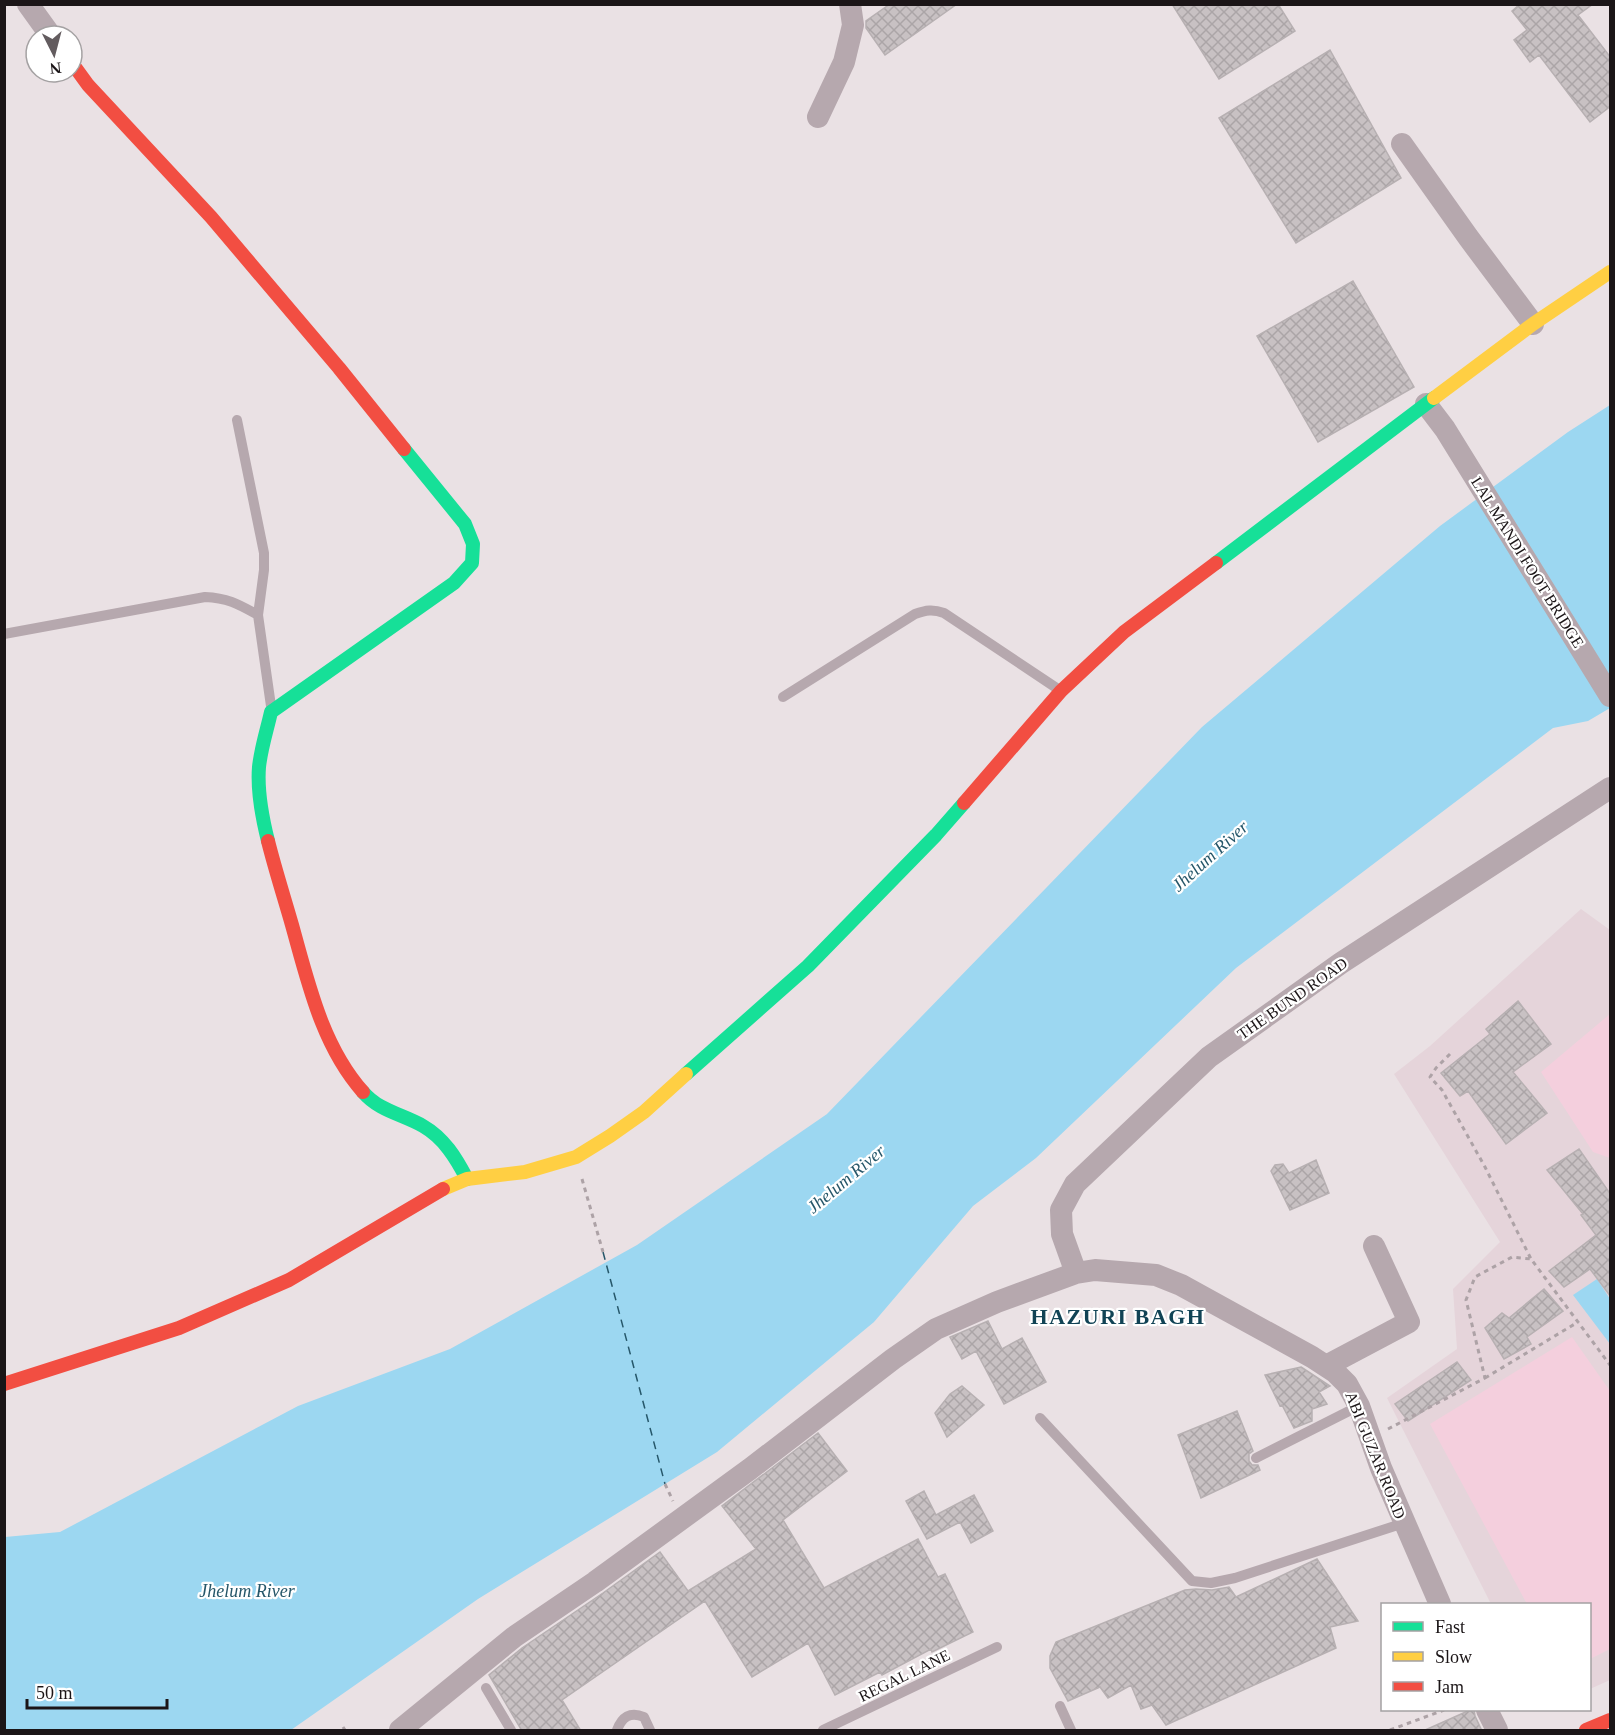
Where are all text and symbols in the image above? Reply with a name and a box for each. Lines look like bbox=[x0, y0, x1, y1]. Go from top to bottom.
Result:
north arrow bbox=[24, 24, 84, 84]
text: N bbox=[48, 59, 62, 78]
street label: LAL MANDI FOOT BRIDGE bbox=[1468, 474, 1587, 651]
water label: Jhelum River bbox=[1168, 816, 1253, 895]
street label: THE BUND ROAD bbox=[1234, 954, 1350, 1043]
water label: Jhelum River bbox=[803, 1140, 890, 1217]
district label: HAZURI BAGH bbox=[1031, 1304, 1205, 1329]
street label: ABI GUZAR ROAD bbox=[1342, 1389, 1409, 1521]
water label: Jhelum River bbox=[199, 1581, 296, 1601]
legend bbox=[1381, 1603, 1591, 1711]
text: Fast bbox=[1435, 1617, 1465, 1637]
street label: REGAL LANE bbox=[856, 1646, 953, 1705]
text: Slow bbox=[1435, 1647, 1472, 1667]
scale bar bbox=[27, 1672, 166, 1710]
text: Jam bbox=[1435, 1677, 1464, 1697]
text: 50 m bbox=[36, 1683, 73, 1703]

